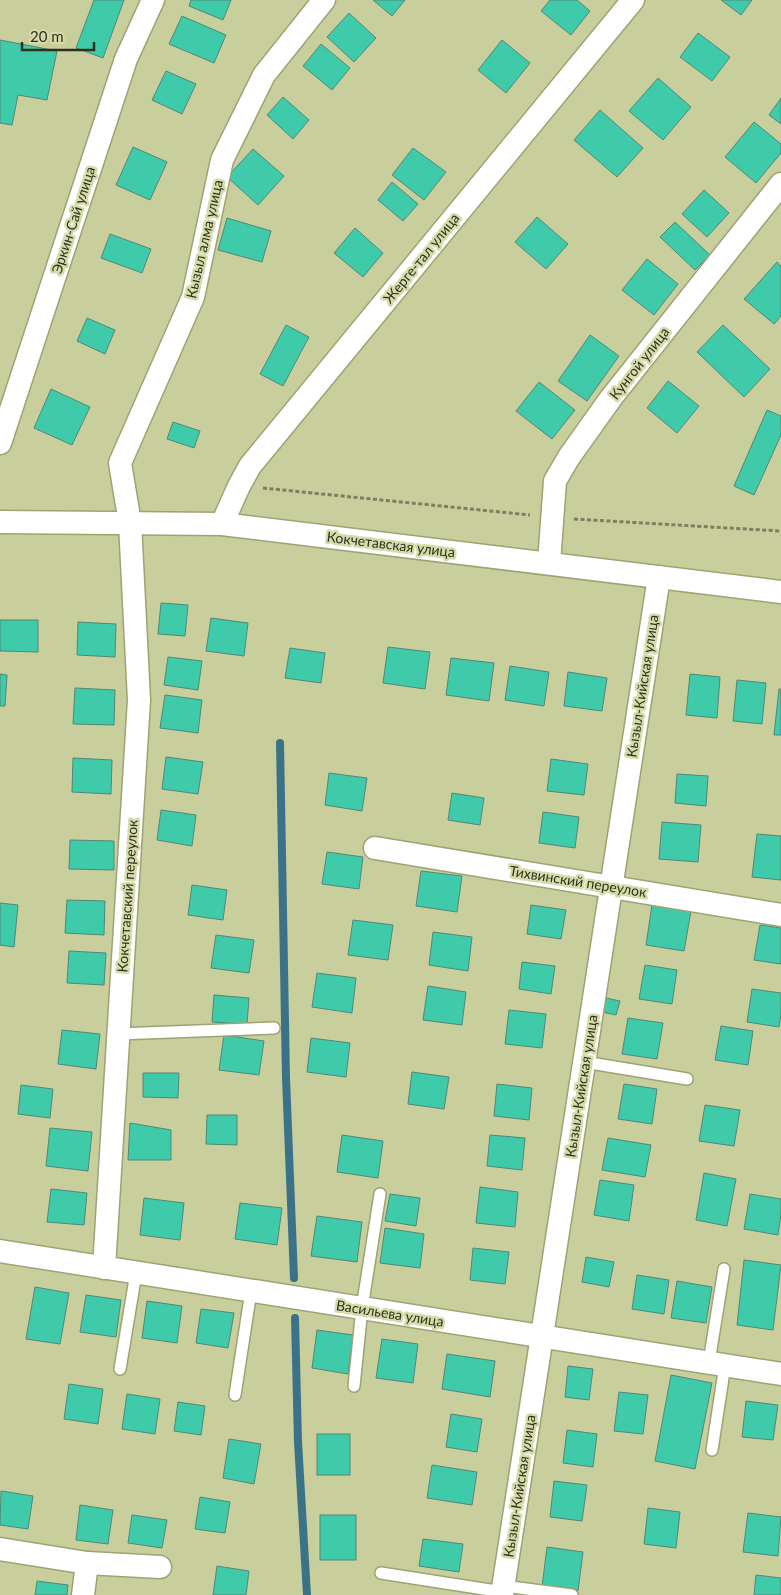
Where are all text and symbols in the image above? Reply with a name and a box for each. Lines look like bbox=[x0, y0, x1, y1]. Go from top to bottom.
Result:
scale bar bbox=[22, 20, 95, 52]
text: 20 m bbox=[30, 27, 64, 45]
street label: Эркин-Сай улица bbox=[48, 164, 98, 276]
street label: Кызыл алма улица bbox=[182, 178, 226, 300]
street label: Жерге-тал улица bbox=[379, 210, 463, 306]
street label: Кунгой улица bbox=[606, 323, 673, 403]
street label: Кокчетавская улица bbox=[326, 528, 456, 560]
street label: Кызыл-Кийская улица bbox=[622, 613, 662, 759]
street label: Кокчетавский переулок bbox=[113, 818, 141, 973]
street label: Тихвинский переулок bbox=[508, 862, 648, 900]
street label: Кызыл-Кийская улица bbox=[561, 1013, 601, 1159]
street label: Васильева улица bbox=[335, 1296, 445, 1330]
street label: Кызыл-Кийская улица bbox=[499, 1413, 539, 1559]

